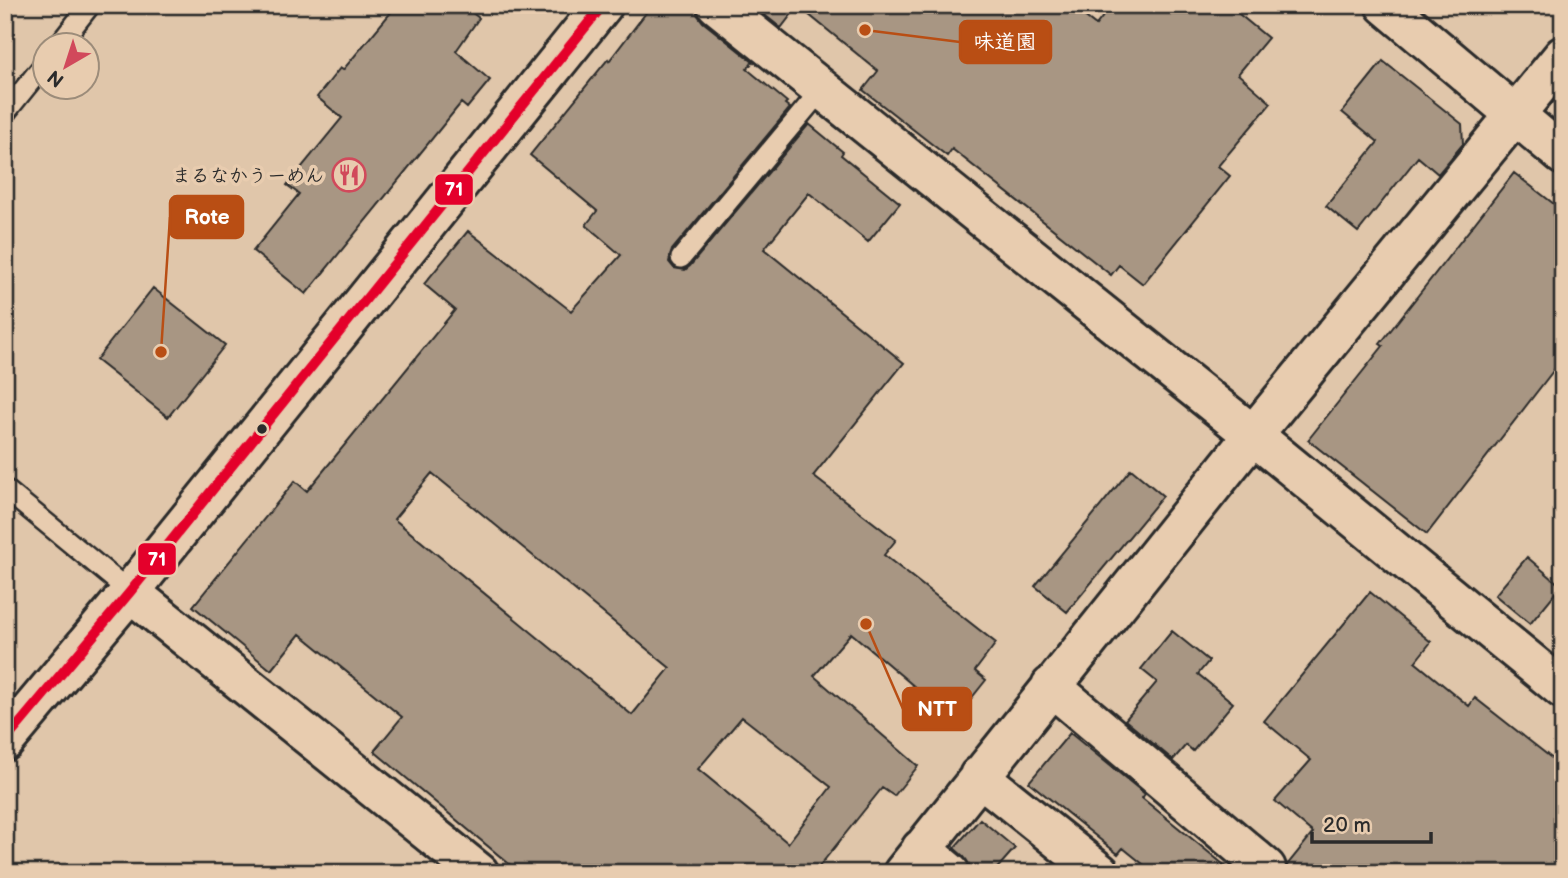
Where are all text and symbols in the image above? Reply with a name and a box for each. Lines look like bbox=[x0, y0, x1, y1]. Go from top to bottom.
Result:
callout: 味道園 bbox=[960, 21, 1051, 63]
text: 味道園 bbox=[974, 30, 1037, 55]
north arrow bbox=[32, 32, 102, 102]
text: N bbox=[43, 65, 69, 91]
restaurant icon: まるなかうーめん bbox=[330, 156, 368, 194]
place label: まるなかうーめん bbox=[172, 165, 324, 188]
line badge: 71 bbox=[434, 173, 474, 206]
text: 71 bbox=[445, 179, 463, 202]
callout: Rote bbox=[170, 196, 243, 238]
text: Rote bbox=[184, 205, 230, 230]
unlabelled marker bbox=[255, 422, 269, 436]
line badge: 71 bbox=[137, 542, 177, 576]
text: 71 bbox=[148, 549, 166, 572]
callout: NTT bbox=[903, 688, 971, 730]
text: NTT bbox=[917, 697, 957, 722]
scale bar bbox=[1312, 801, 1432, 845]
text: 20 m bbox=[1323, 813, 1371, 838]

